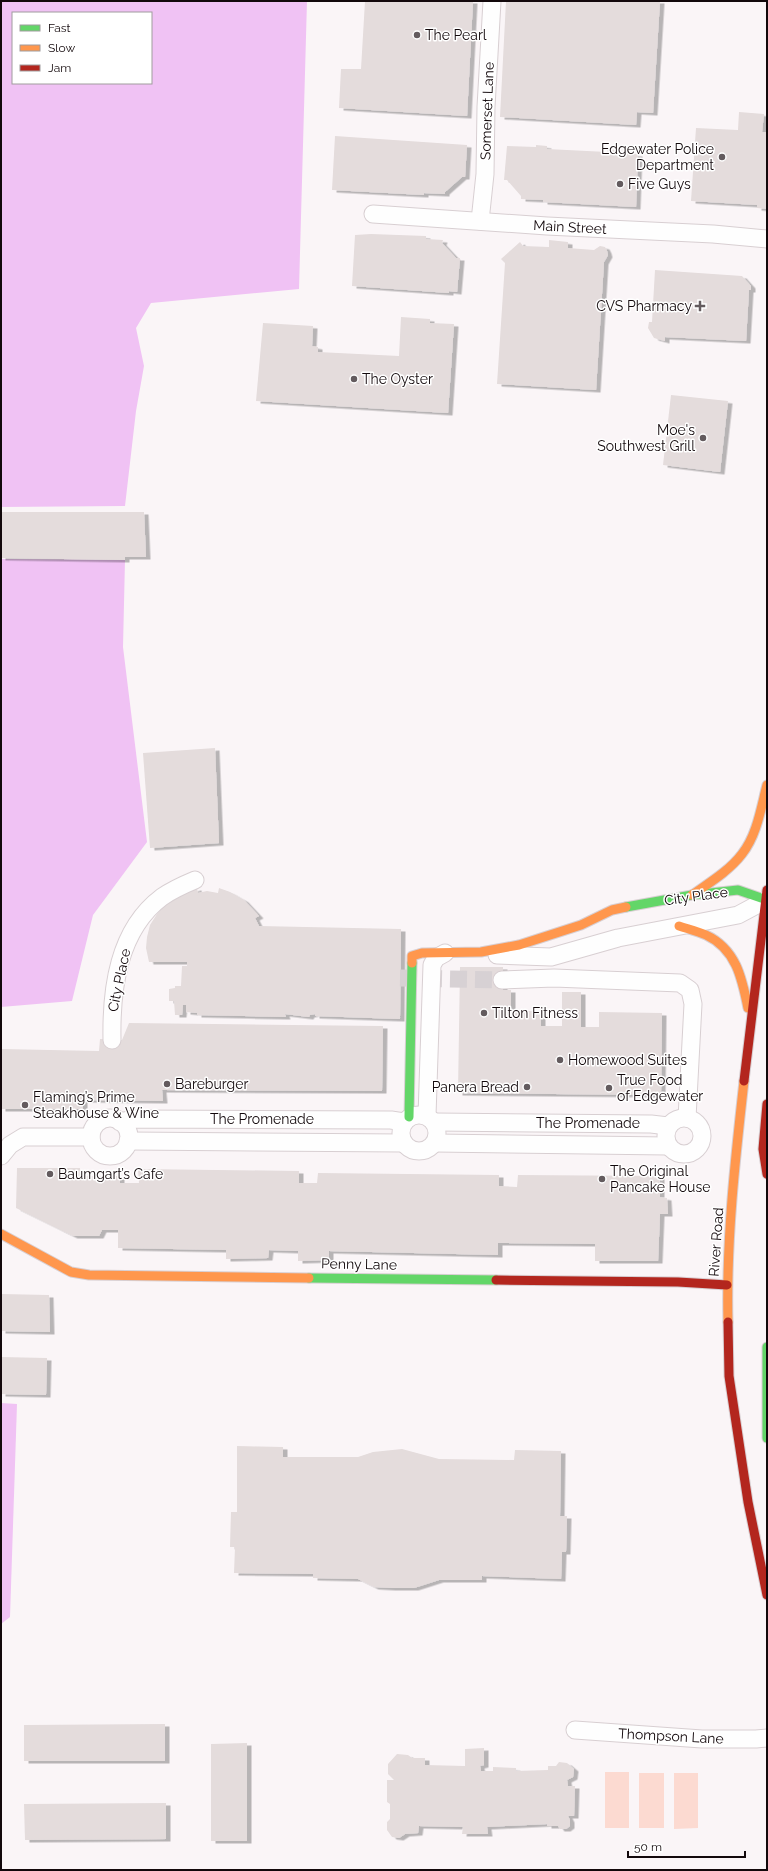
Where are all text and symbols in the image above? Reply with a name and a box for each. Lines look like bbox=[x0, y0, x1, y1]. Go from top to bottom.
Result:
legend bbox=[12, 12, 152, 84]
text: Fast bbox=[48, 21, 71, 35]
place label: The Pearl bbox=[425, 27, 487, 43]
marker: The Pearl bbox=[412, 30, 422, 40]
text: Slow bbox=[48, 41, 75, 55]
text: Jam bbox=[48, 61, 71, 75]
street label: Somerset Lane bbox=[477, 62, 497, 160]
place label: Edgewater Police Department bbox=[601, 141, 714, 173]
marker: Edgewater Police Department bbox=[717, 152, 727, 162]
place label: Five Guys bbox=[628, 176, 691, 192]
marker: Five Guys bbox=[615, 179, 625, 189]
street label: Main Street bbox=[533, 217, 607, 237]
place label: CVS Pharmacy bbox=[596, 298, 692, 314]
marker: CVS Pharmacy bbox=[695, 301, 705, 311]
place label: The Oyster bbox=[362, 371, 433, 387]
marker: The Oyster bbox=[349, 374, 359, 384]
place label: Moe's Southwest Grill bbox=[597, 422, 695, 454]
marker: Moe's Southwest Grill bbox=[698, 433, 708, 443]
street label: City Place bbox=[663, 884, 729, 908]
street label: City Place bbox=[105, 947, 133, 1013]
place label: Tilton Fitness bbox=[492, 1005, 578, 1021]
marker: Tilton Fitness bbox=[479, 1008, 489, 1018]
place label: Homewood Suites bbox=[568, 1052, 687, 1068]
marker: Homewood Suites bbox=[555, 1055, 565, 1065]
place label: True Food of Edgewater bbox=[617, 1072, 703, 1104]
place label: Bareburger bbox=[175, 1076, 248, 1092]
marker: Bareburger bbox=[162, 1079, 172, 1089]
place label: Panera Bread bbox=[432, 1079, 519, 1095]
marker: Panera Bread bbox=[522, 1082, 532, 1092]
marker: True Food of Edgewater bbox=[604, 1083, 614, 1093]
place label: Flaming’s Prime Steakhouse & Wine bbox=[33, 1089, 159, 1121]
marker: Flaming’s Prime Steakhouse & Wine bbox=[20, 1100, 30, 1110]
street label: The Promenade bbox=[210, 1111, 314, 1127]
street label: The Promenade bbox=[536, 1115, 640, 1131]
place label: The Original Pancake House bbox=[610, 1163, 710, 1195]
place label: Baumgart’s Cafe bbox=[58, 1166, 163, 1182]
marker: Baumgart’s Cafe bbox=[45, 1169, 55, 1179]
marker: The Original Pancake House bbox=[597, 1174, 607, 1184]
street label: River Road bbox=[706, 1207, 726, 1277]
street label: Penny Lane bbox=[321, 1255, 397, 1273]
street label: Thompson Lane bbox=[618, 1725, 724, 1747]
scale bar bbox=[628, 1833, 745, 1859]
text: 50 m bbox=[634, 1840, 662, 1854]

